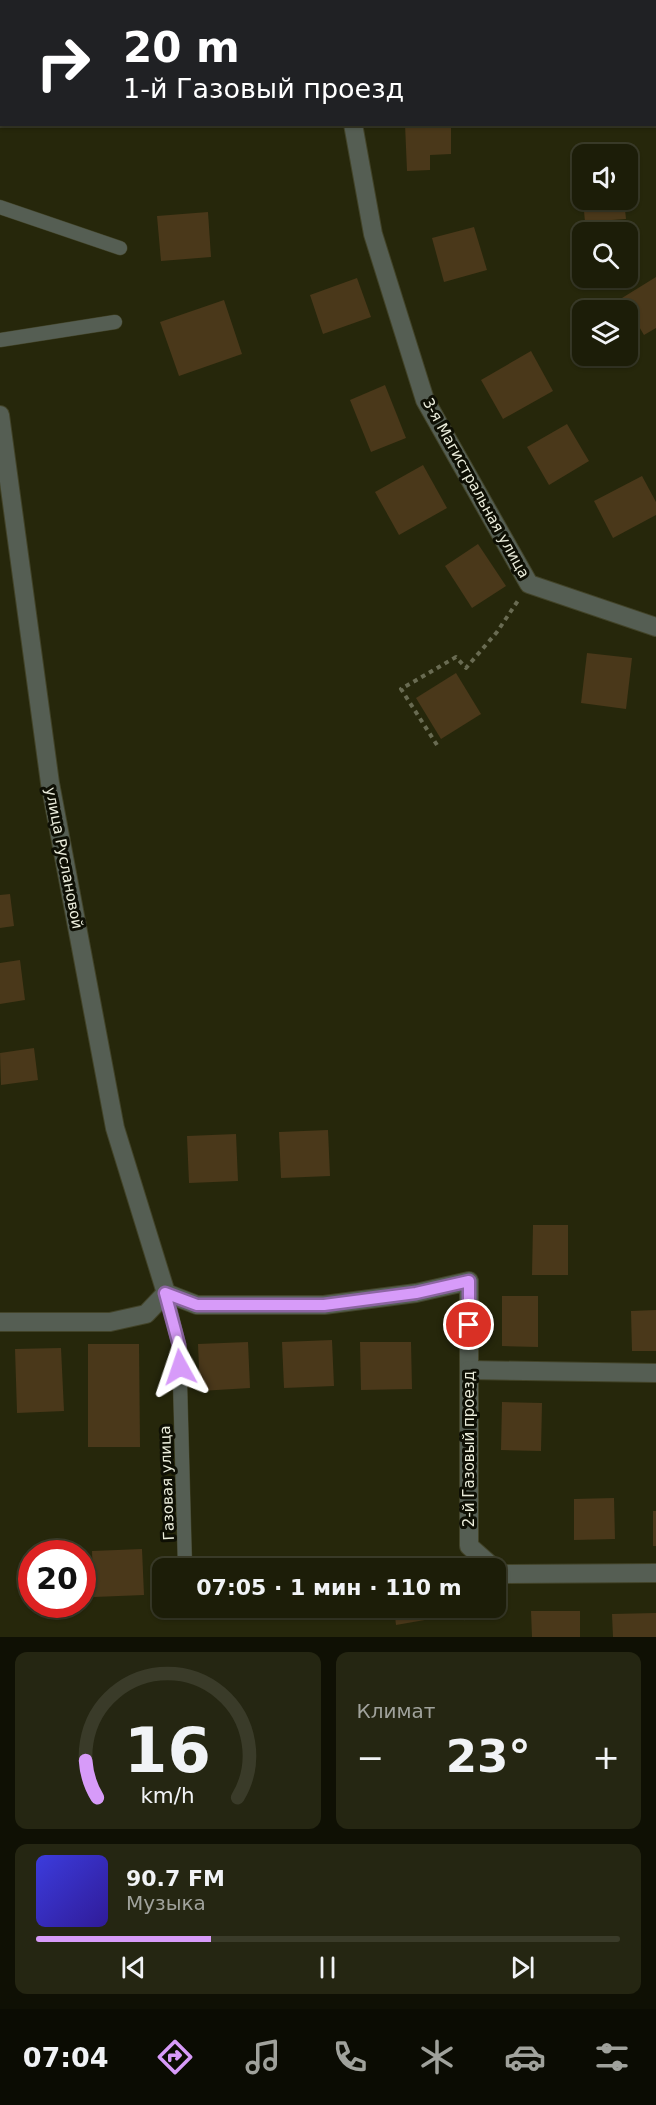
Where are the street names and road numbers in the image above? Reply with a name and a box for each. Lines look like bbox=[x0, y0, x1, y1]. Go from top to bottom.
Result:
street label: 3-я Магистральная улица bbox=[419, 395, 533, 581]
street label: улица Руслановой bbox=[41, 786, 87, 930]
street label: 2-й Газовый проезд bbox=[460, 1371, 478, 1527]
street label: Газовая улица bbox=[156, 1425, 178, 1541]

